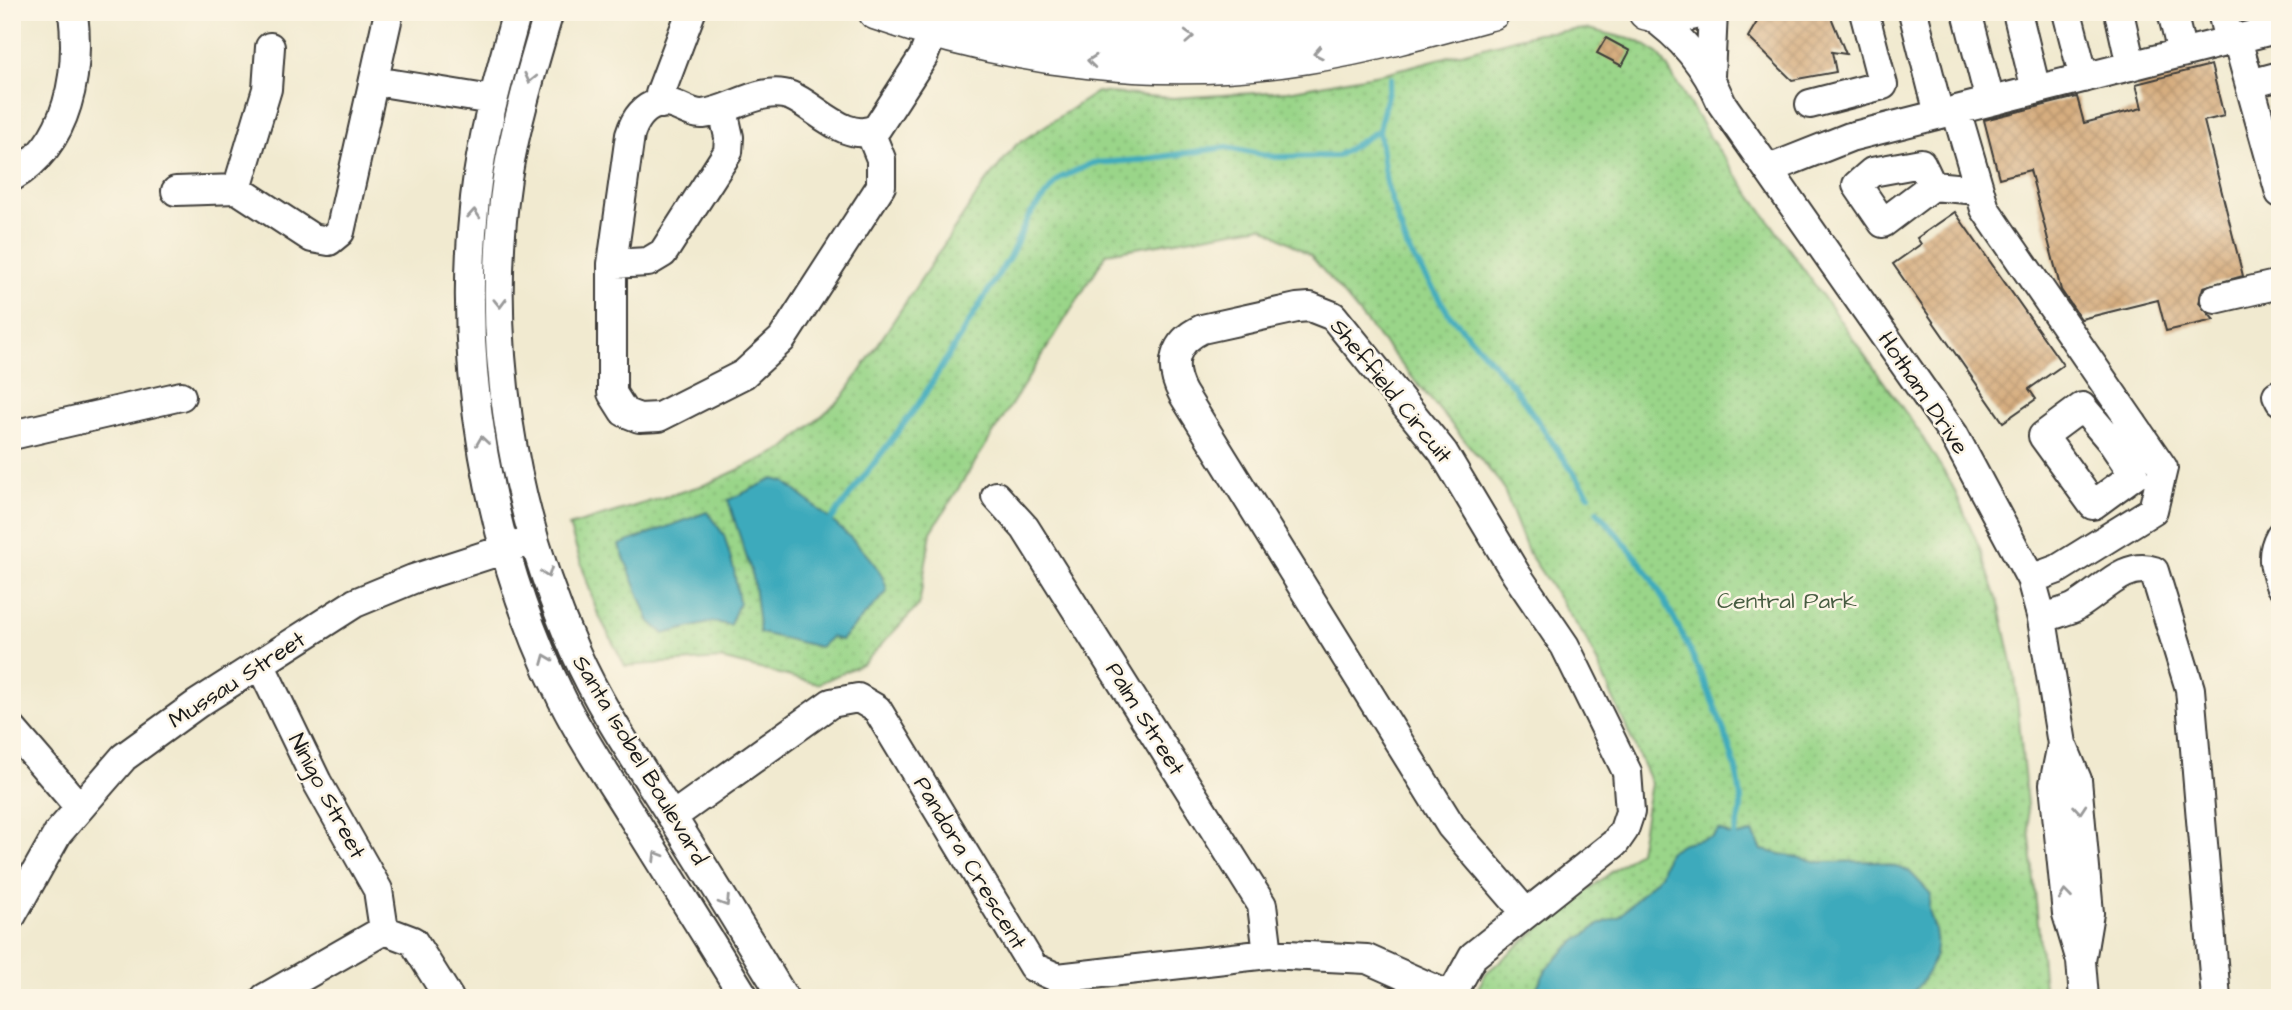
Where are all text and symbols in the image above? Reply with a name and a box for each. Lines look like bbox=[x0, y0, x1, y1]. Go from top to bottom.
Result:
one-way arrow bbox=[1183, 30, 1194, 45]
one-way arrow bbox=[1312, 45, 1324, 60]
one-way arrow bbox=[1086, 53, 1097, 68]
one-way arrow bbox=[524, 72, 538, 84]
one-way arrow bbox=[466, 209, 481, 220]
one-way arrow bbox=[492, 298, 508, 308]
street label: Sheffield Circuit bbox=[1323, 312, 1460, 471]
street label: Hotham Drive bbox=[1870, 325, 1976, 461]
one-way arrow bbox=[475, 435, 490, 447]
one-way arrow bbox=[539, 567, 553, 579]
park label: Central Park bbox=[1717, 585, 1857, 617]
street label: Mussau Street bbox=[162, 623, 312, 736]
street label: Santa Isobel Boulevard bbox=[565, 649, 715, 871]
one-way arrow bbox=[540, 653, 554, 665]
street label: Palm Street bbox=[1097, 656, 1193, 782]
street label: Ninigo Street bbox=[280, 728, 374, 865]
street label: Pandora Crescent bbox=[906, 770, 1035, 956]
one-way arrow bbox=[2072, 804, 2087, 815]
one-way arrow bbox=[653, 851, 666, 864]
one-way arrow bbox=[2058, 889, 2073, 900]
one-way arrow bbox=[716, 894, 729, 907]

